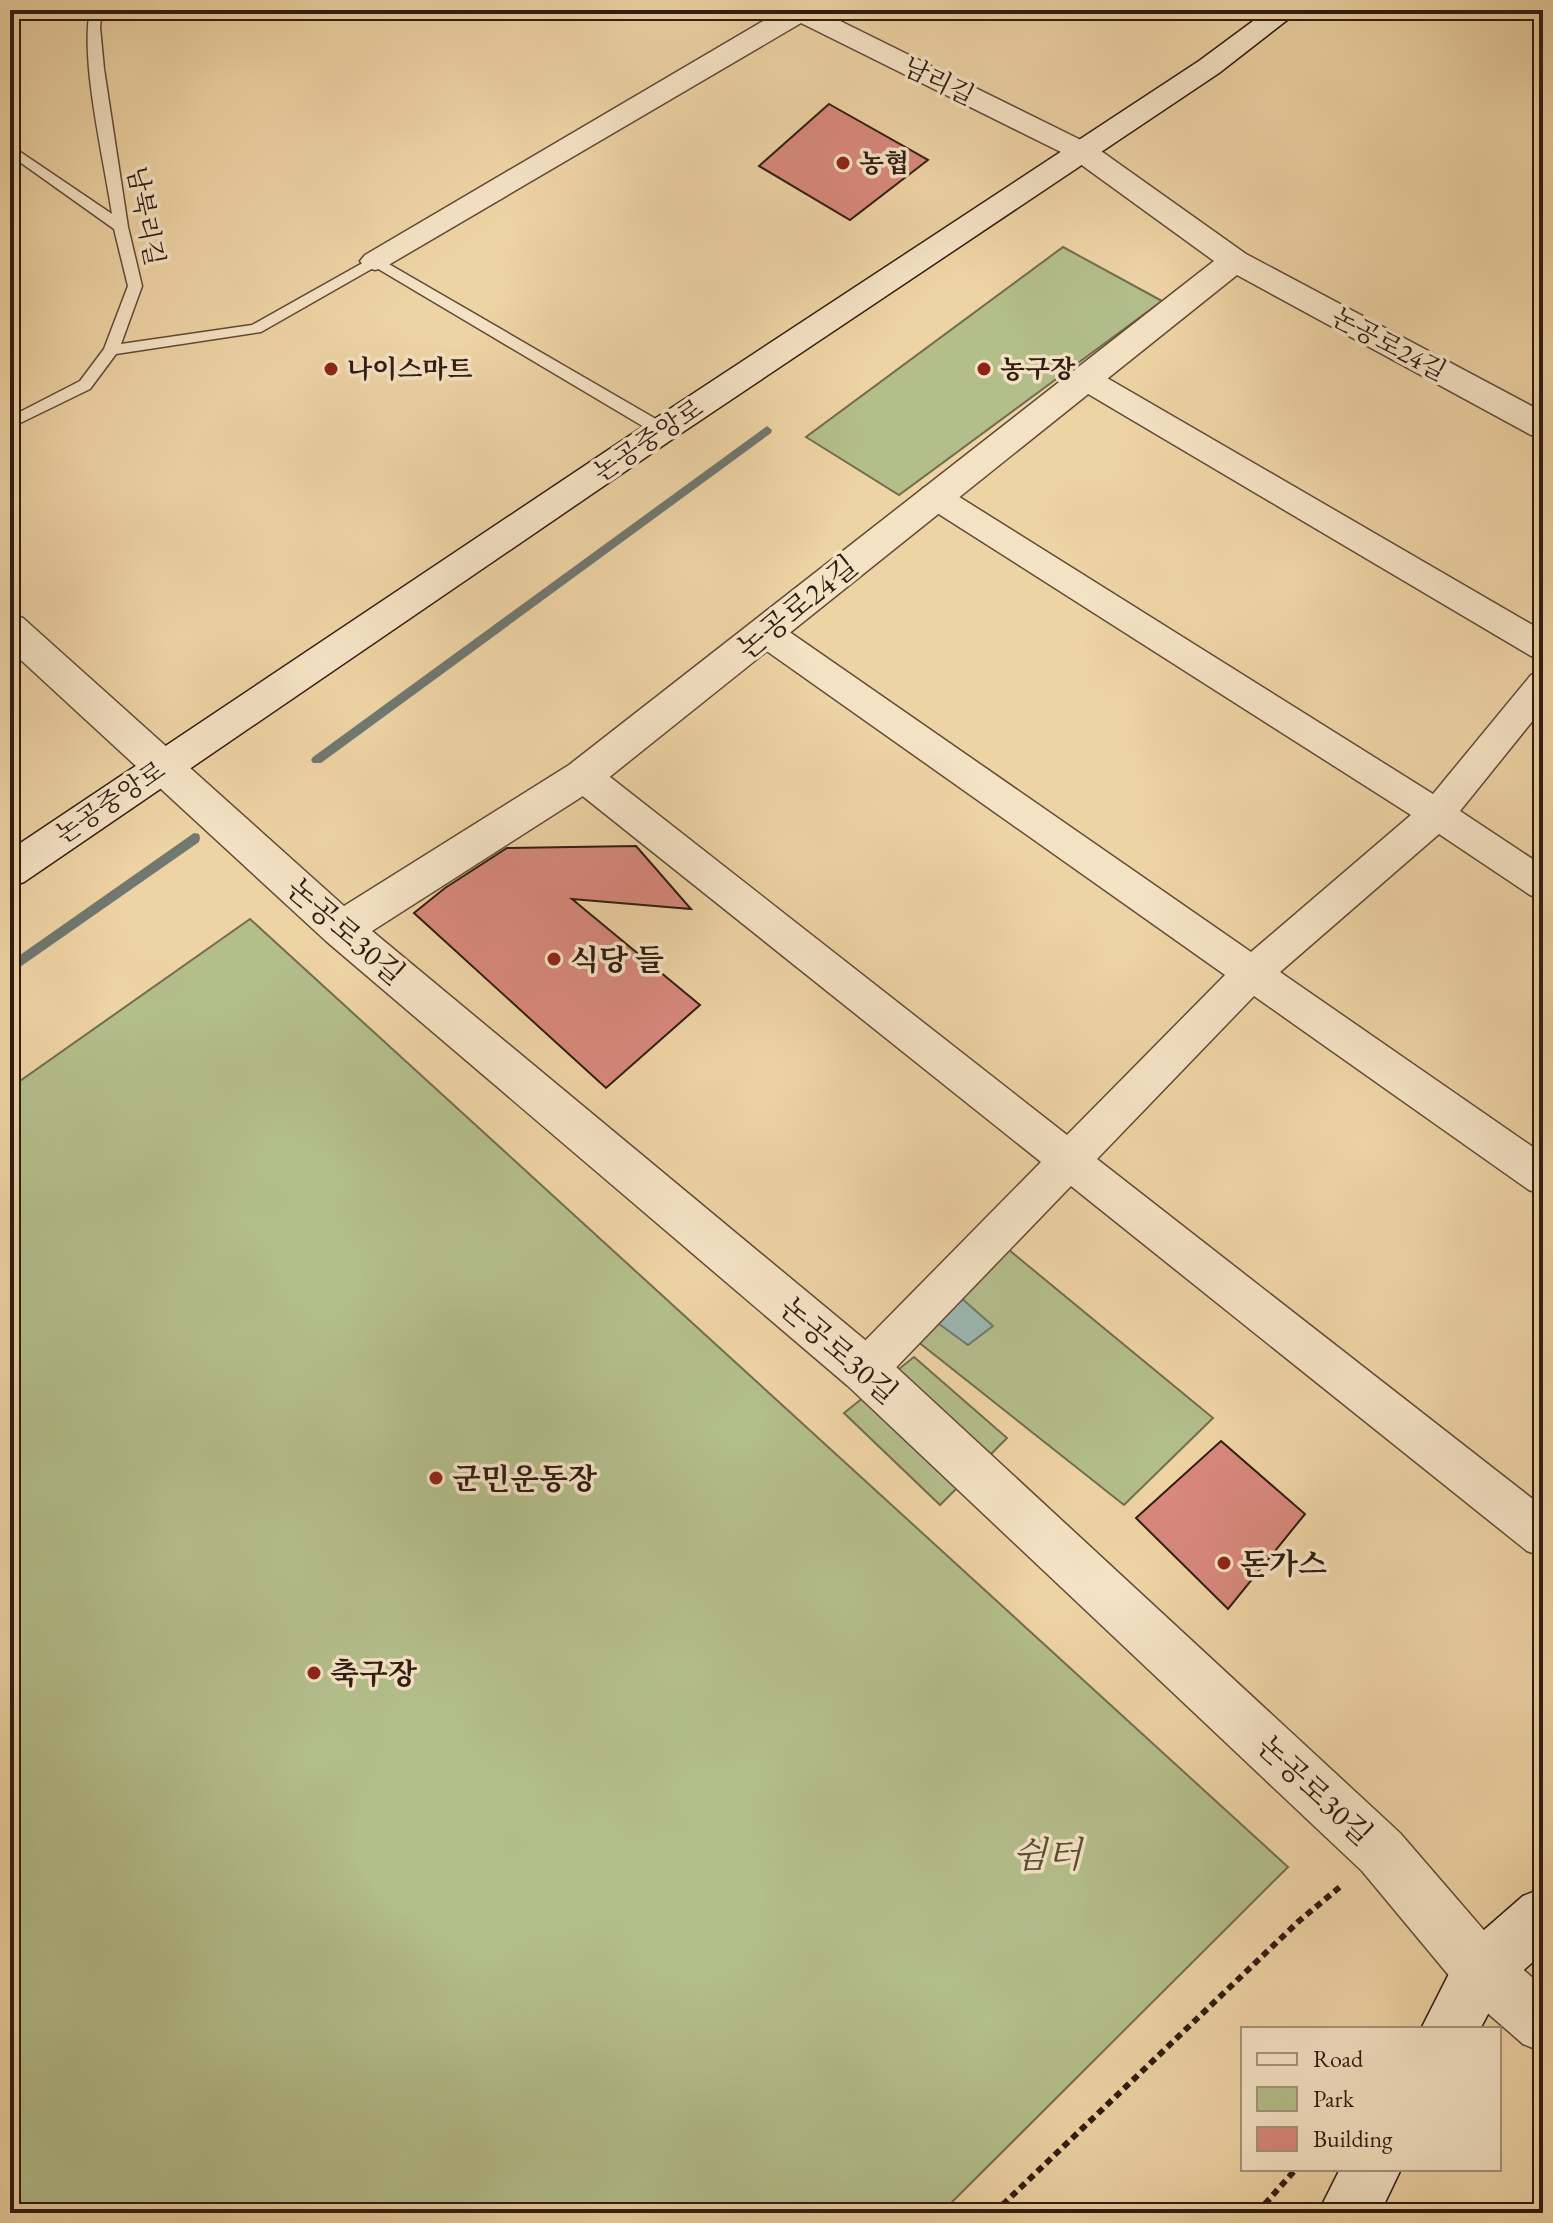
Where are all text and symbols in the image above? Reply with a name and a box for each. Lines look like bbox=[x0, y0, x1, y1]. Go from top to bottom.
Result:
street label: 남리길 bbox=[898, 49, 980, 113]
place label: 농협 bbox=[859, 146, 909, 180]
marker: 농협 bbox=[834, 154, 852, 172]
street label: 남북리길 bbox=[120, 163, 172, 269]
street label: 논공로24길 bbox=[1326, 300, 1452, 388]
place label: 나이스마트 bbox=[347, 352, 473, 386]
place label: 농구장 bbox=[1000, 352, 1076, 386]
marker: 나이스마트 bbox=[322, 360, 340, 378]
marker: 농구장 bbox=[975, 360, 993, 378]
street label: 논공중앙로 bbox=[586, 391, 710, 489]
street label: 논공로24길 bbox=[728, 546, 866, 668]
street label: 논공중앙로 bbox=[48, 753, 172, 851]
street label: 논공로30길 bbox=[279, 869, 413, 993]
place label: 식당 들 bbox=[570, 940, 664, 979]
marker: 식당 들 bbox=[545, 950, 563, 968]
street label: 논공로30길 bbox=[772, 1288, 906, 1412]
place label: 군민운동장 bbox=[452, 1459, 597, 1498]
marker: 군민운동장 bbox=[427, 1469, 445, 1487]
place label: 돈가스 bbox=[1240, 1544, 1327, 1583]
marker: 돈가스 bbox=[1215, 1554, 1233, 1572]
place label: 축구장 bbox=[330, 1654, 417, 1693]
marker: 축구장 bbox=[305, 1664, 323, 1682]
street label: 논공로30길 bbox=[1249, 1726, 1381, 1854]
park label: 쉼터 bbox=[1012, 1831, 1084, 1878]
legend bbox=[1241, 2027, 1501, 2171]
text: Road bbox=[1313, 2043, 1364, 2074]
text: Park bbox=[1313, 2083, 1355, 2114]
text: Building bbox=[1313, 2123, 1393, 2154]

